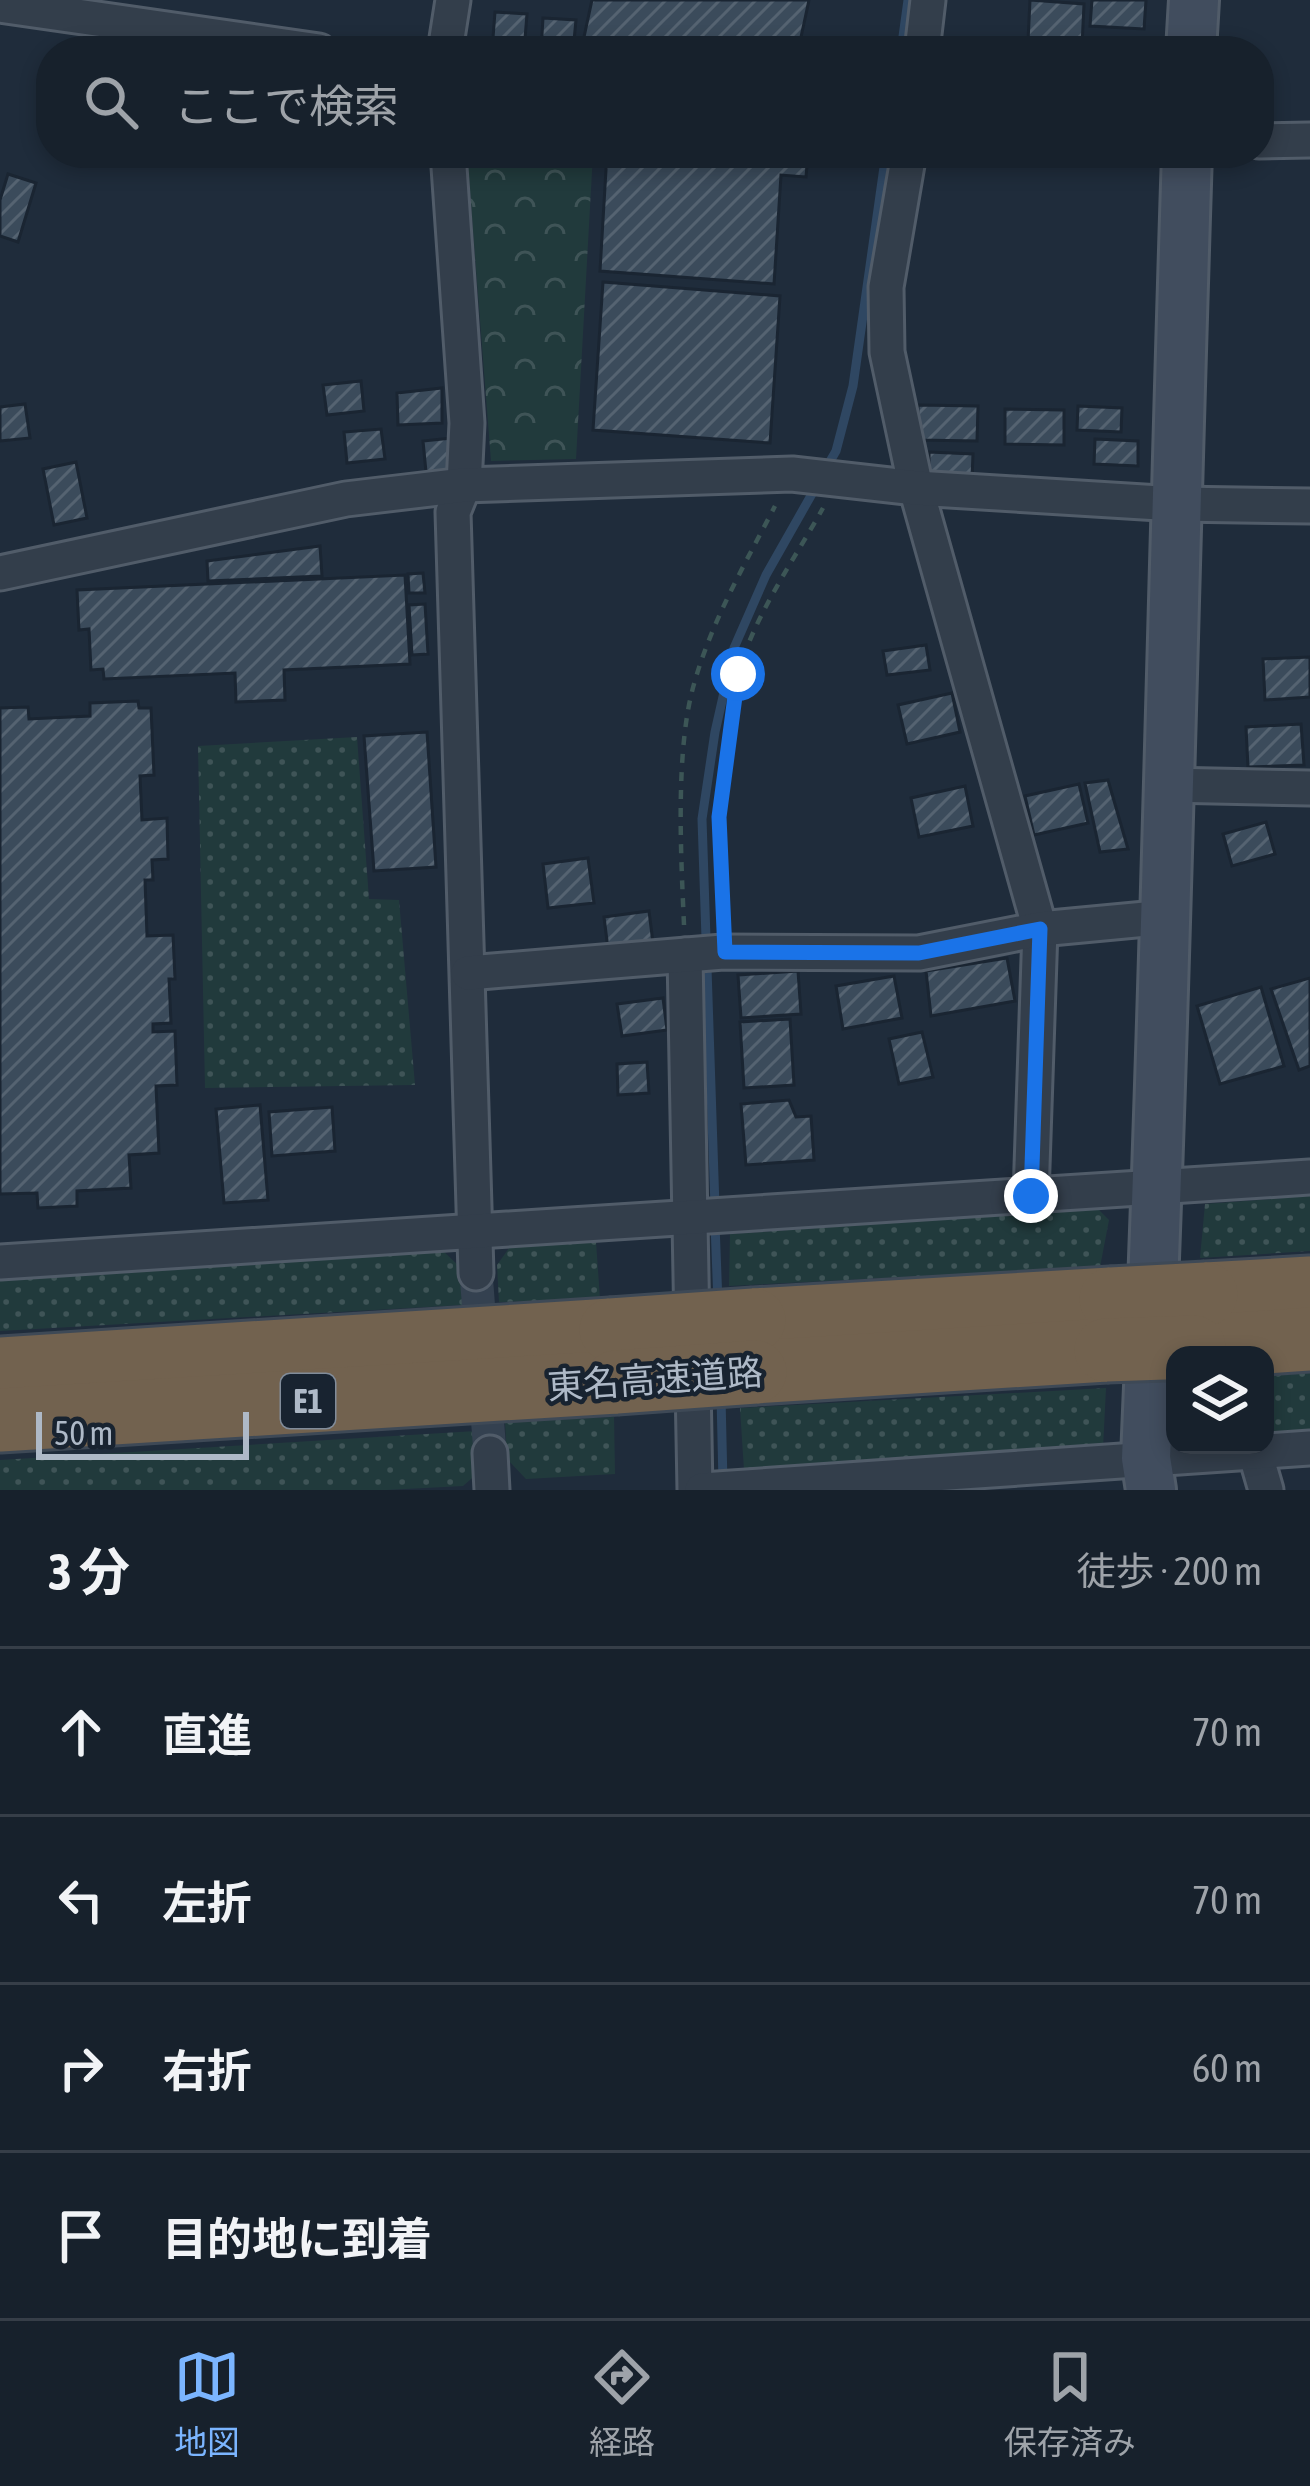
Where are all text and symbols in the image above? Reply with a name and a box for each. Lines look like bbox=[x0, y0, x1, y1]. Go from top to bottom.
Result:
search box bbox=[36, 36, 1274, 168]
icon: search bbox=[78, 69, 144, 135]
text: ここで検索 bbox=[174, 80, 399, 132]
route start bbox=[711, 647, 765, 701]
route end bbox=[1004, 1169, 1058, 1223]
map controls bbox=[1166, 1346, 1274, 1454]
button: layers bbox=[1166, 1346, 1274, 1454]
street label: 東名高速道路 bbox=[546, 1351, 764, 1407]
road number: E1 bbox=[281, 1374, 335, 1428]
scale bar bbox=[36, 1406, 249, 1459]
text: 50 m bbox=[54, 1414, 113, 1452]
text: 3 分 bbox=[48, 1542, 130, 1601]
text: 徒歩 · 200 m bbox=[1077, 1549, 1262, 1593]
icon: ahead bbox=[48, 1699, 114, 1765]
text: 直進 bbox=[162, 1709, 252, 1761]
text: 70 m bbox=[1192, 1710, 1262, 1754]
icon: left bbox=[48, 1867, 114, 1933]
text: 左折 bbox=[162, 1877, 252, 1929]
text: 70 m bbox=[1192, 1878, 1262, 1922]
icon: right bbox=[48, 2035, 114, 2101]
text: 右折 bbox=[162, 2045, 252, 2097]
text: 60 m bbox=[1192, 2046, 1262, 2090]
icon: arrive bbox=[48, 2203, 114, 2269]
text: 目的地に到着 bbox=[162, 2213, 432, 2265]
tab: 地図 bbox=[174, 2344, 240, 2464]
tab: 経路 bbox=[589, 2344, 655, 2464]
tab: 保存済み bbox=[1004, 2344, 1136, 2464]

